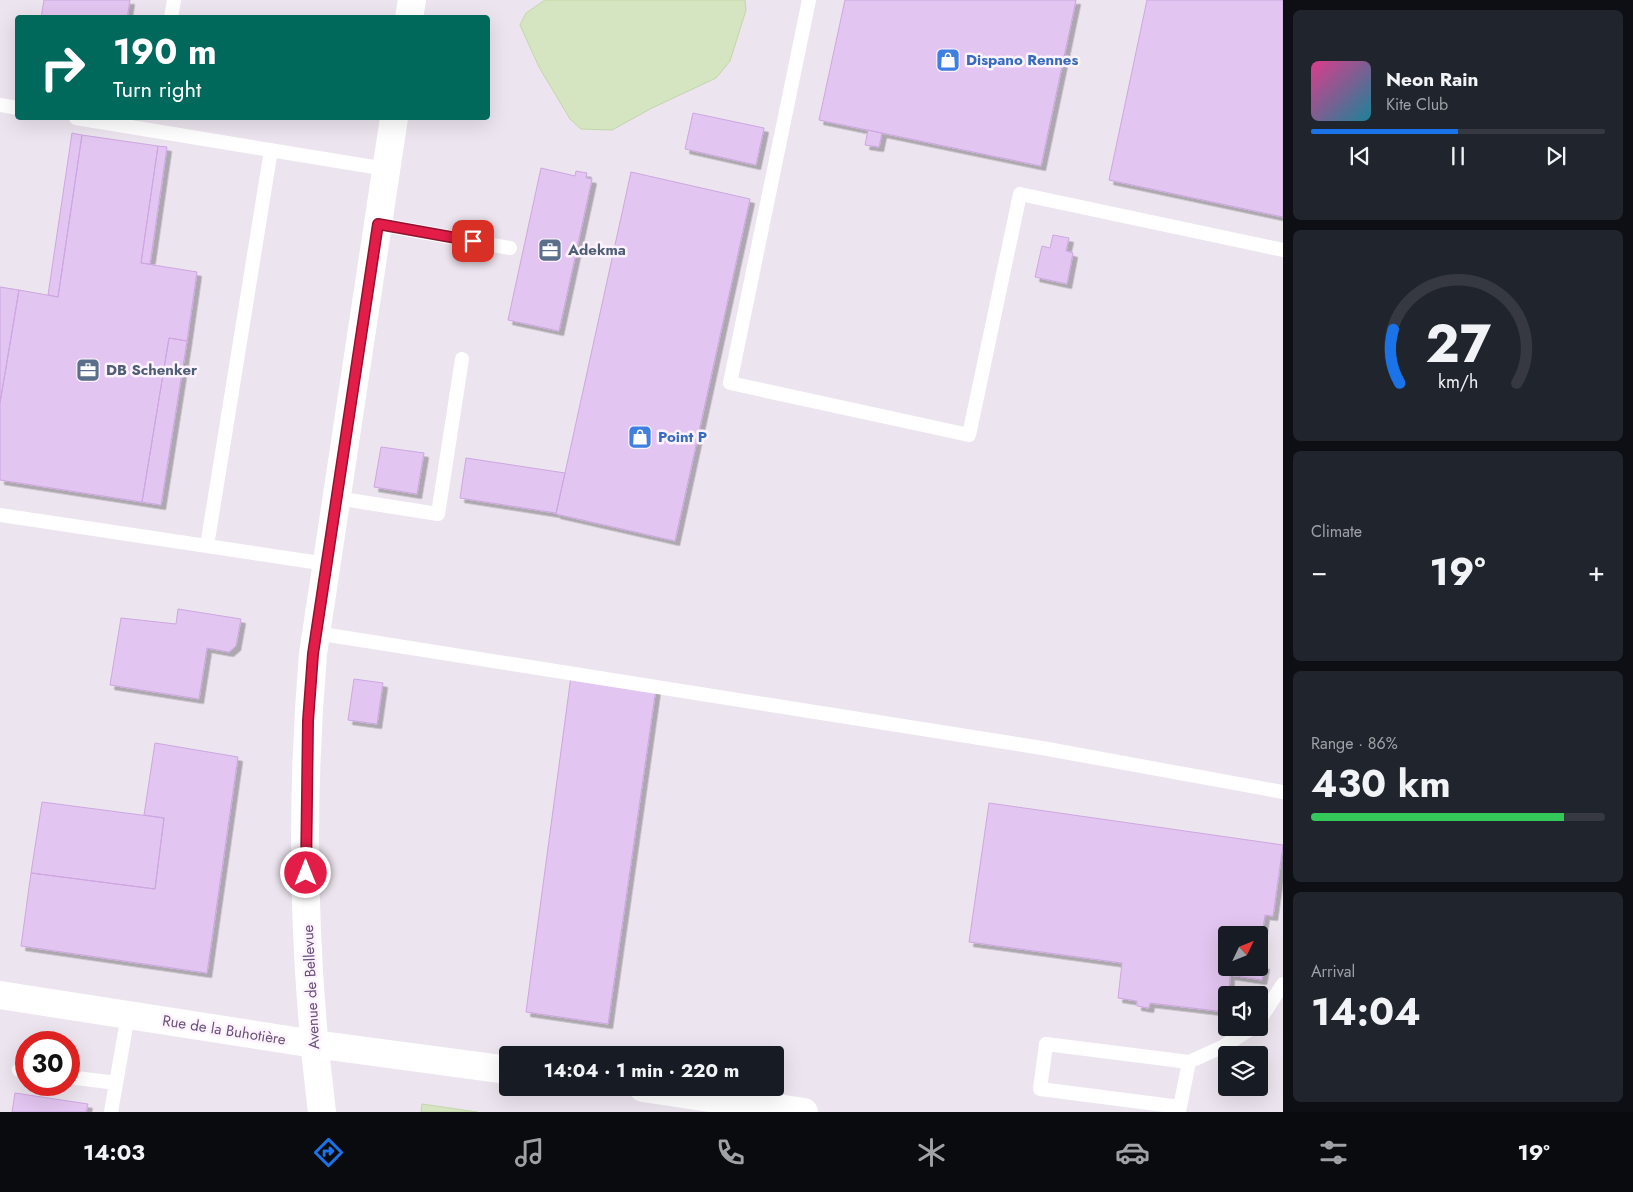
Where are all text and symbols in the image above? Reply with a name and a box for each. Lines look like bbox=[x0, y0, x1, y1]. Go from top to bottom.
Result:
text: 190 m bbox=[113, 27, 217, 77]
icon: right bbox=[30, 35, 95, 100]
shop icon: Dispano Rennes bbox=[935, 47, 961, 73]
place label: Dispano Rennes bbox=[966, 49, 1078, 71]
text: Neon Rain bbox=[1386, 66, 1479, 93]
text: Turn right bbox=[113, 73, 201, 105]
text: Kite Club bbox=[1386, 93, 1448, 116]
icon: previous bbox=[1346, 142, 1374, 170]
icon: pause bbox=[1444, 142, 1472, 170]
icon: next bbox=[1542, 142, 1570, 170]
pin bbox=[452, 220, 494, 262]
icon: arrive bbox=[459, 227, 487, 255]
office icon: Adekma bbox=[537, 237, 563, 263]
place label: Adekma bbox=[567, 239, 626, 261]
text: 27 bbox=[1425, 306, 1491, 382]
office icon: DB Schenker bbox=[75, 357, 101, 383]
place label: DB Schenker bbox=[106, 359, 198, 381]
text: km/h bbox=[1438, 369, 1478, 395]
shop icon: Point P bbox=[627, 424, 653, 450]
place label: Point P bbox=[658, 426, 707, 448]
text: Climate bbox=[1311, 520, 1362, 543]
text: 19° bbox=[1430, 544, 1486, 599]
text: − bbox=[1311, 551, 1328, 592]
text: + bbox=[1588, 551, 1605, 592]
text: Range · 86% bbox=[1311, 732, 1398, 755]
text: 430 km bbox=[1311, 756, 1451, 811]
position arrow bbox=[279, 846, 331, 898]
street label: Avenue de Bellevue bbox=[297, 924, 325, 1050]
north arrow bbox=[1218, 926, 1268, 976]
map controls bbox=[1218, 926, 1268, 1096]
text: Arrival bbox=[1311, 960, 1355, 983]
text: 14:04 bbox=[1311, 984, 1421, 1039]
button: sound bbox=[1218, 986, 1268, 1036]
street label: Rue de la Buhotière bbox=[161, 1009, 288, 1051]
speed limit sign: 30 bbox=[15, 1031, 80, 1096]
button: layers bbox=[1218, 1046, 1268, 1096]
text: 14:04 · 1 min · 220 m bbox=[544, 1057, 739, 1084]
icon: directions bbox=[311, 1135, 346, 1170]
icon: music bbox=[512, 1135, 547, 1170]
icon: phone bbox=[713, 1135, 748, 1170]
icon: climate bbox=[914, 1135, 949, 1170]
icon: car bbox=[1115, 1135, 1150, 1170]
icon: filters bbox=[1316, 1135, 1351, 1170]
text: 14:03 bbox=[83, 1136, 145, 1168]
text: 19° bbox=[1517, 1136, 1550, 1168]

